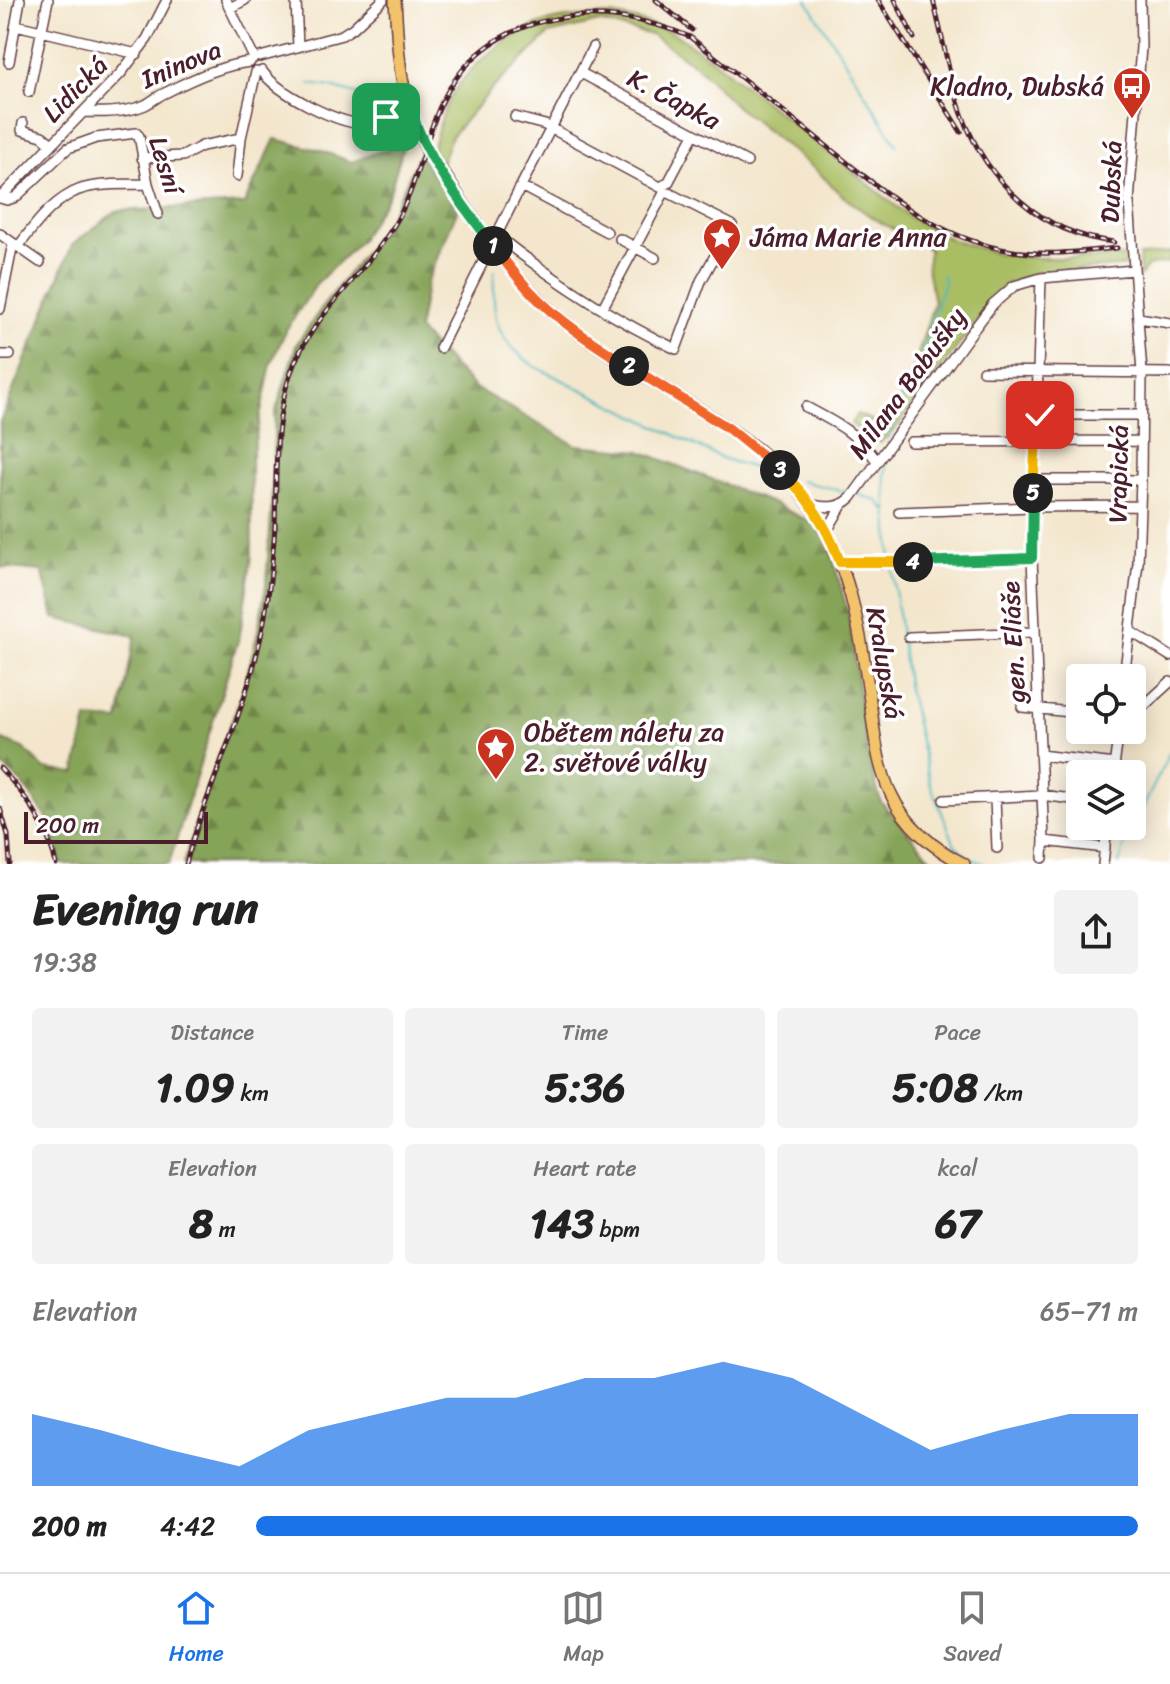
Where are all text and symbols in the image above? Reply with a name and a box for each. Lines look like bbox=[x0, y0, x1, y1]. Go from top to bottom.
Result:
street label: Ininova bbox=[132, 26, 229, 102]
street label: Lidická bbox=[31, 44, 119, 134]
street label: K. Čapka bbox=[619, 55, 730, 143]
place label: Kladno, Dubská bbox=[930, 63, 1104, 109]
bus stop icon: Kladno, Dubská bbox=[1111, 65, 1153, 120]
pin bbox=[352, 83, 420, 151]
icon: arrive bbox=[364, 95, 408, 139]
street label: Lesní bbox=[135, 130, 197, 202]
street label: Dubská bbox=[1087, 140, 1135, 224]
place label: Jáma Marie Anna bbox=[749, 214, 947, 260]
place icon: Jáma Marie Anna bbox=[701, 216, 743, 271]
pin: 1 bbox=[473, 226, 513, 266]
text: 1 bbox=[488, 226, 498, 265]
street label: Milana Babušky bbox=[836, 297, 979, 469]
pin: 2 bbox=[609, 346, 649, 386]
text: 2 bbox=[623, 346, 635, 385]
pin bbox=[1006, 381, 1074, 449]
icon: check bbox=[1018, 393, 1062, 437]
street label: Vrapická bbox=[1094, 424, 1142, 524]
pin: 3 bbox=[760, 450, 800, 490]
text: 3 bbox=[774, 450, 786, 489]
pin: 5 bbox=[1013, 473, 1053, 513]
text: 5 bbox=[1026, 473, 1040, 512]
pin: 4 bbox=[893, 542, 933, 582]
text: 4 bbox=[906, 542, 920, 581]
street label: gen. Eliáše bbox=[987, 580, 1039, 706]
street label: Kralupská bbox=[853, 603, 917, 723]
map controls bbox=[1066, 664, 1146, 840]
button: locate bbox=[1066, 664, 1146, 744]
place label: Obětem náletu za 2. světové války bbox=[524, 709, 724, 785]
place icon: Obětem náletu za 2. světové války bbox=[475, 726, 517, 781]
button: layers bbox=[1066, 760, 1146, 840]
text: 200 m bbox=[36, 806, 99, 845]
scale bar bbox=[24, 808, 208, 844]
text: Evening run bbox=[32, 870, 258, 948]
button: share bbox=[1054, 890, 1138, 974]
text: 19:38 bbox=[32, 939, 97, 985]
text: Distance bbox=[171, 1013, 254, 1052]
text: Time bbox=[562, 1013, 608, 1052]
text: Pace bbox=[934, 1013, 981, 1052]
text: 1.09 bbox=[156, 1052, 235, 1123]
text: 5:36 bbox=[544, 1052, 626, 1123]
text: 5:08 bbox=[892, 1052, 978, 1123]
text: km bbox=[235, 1074, 269, 1113]
text: /km bbox=[978, 1074, 1023, 1113]
text: Elevation bbox=[168, 1149, 257, 1188]
text: Heart rate bbox=[533, 1149, 637, 1188]
text: kcal bbox=[938, 1149, 978, 1188]
text: 8 bbox=[189, 1188, 213, 1259]
text: 143 bbox=[530, 1188, 594, 1259]
text: 67 bbox=[935, 1188, 980, 1259]
text: m bbox=[213, 1210, 236, 1249]
text: bpm bbox=[594, 1210, 640, 1249]
text: Elevation bbox=[32, 1288, 137, 1334]
text: 65–71 m bbox=[1040, 1288, 1138, 1334]
text: 200 m bbox=[32, 1503, 107, 1549]
text: 4:42 bbox=[160, 1503, 215, 1549]
tab: Home bbox=[169, 1586, 224, 1673]
tab: Map bbox=[561, 1586, 605, 1673]
tab: Saved bbox=[943, 1586, 1001, 1673]

